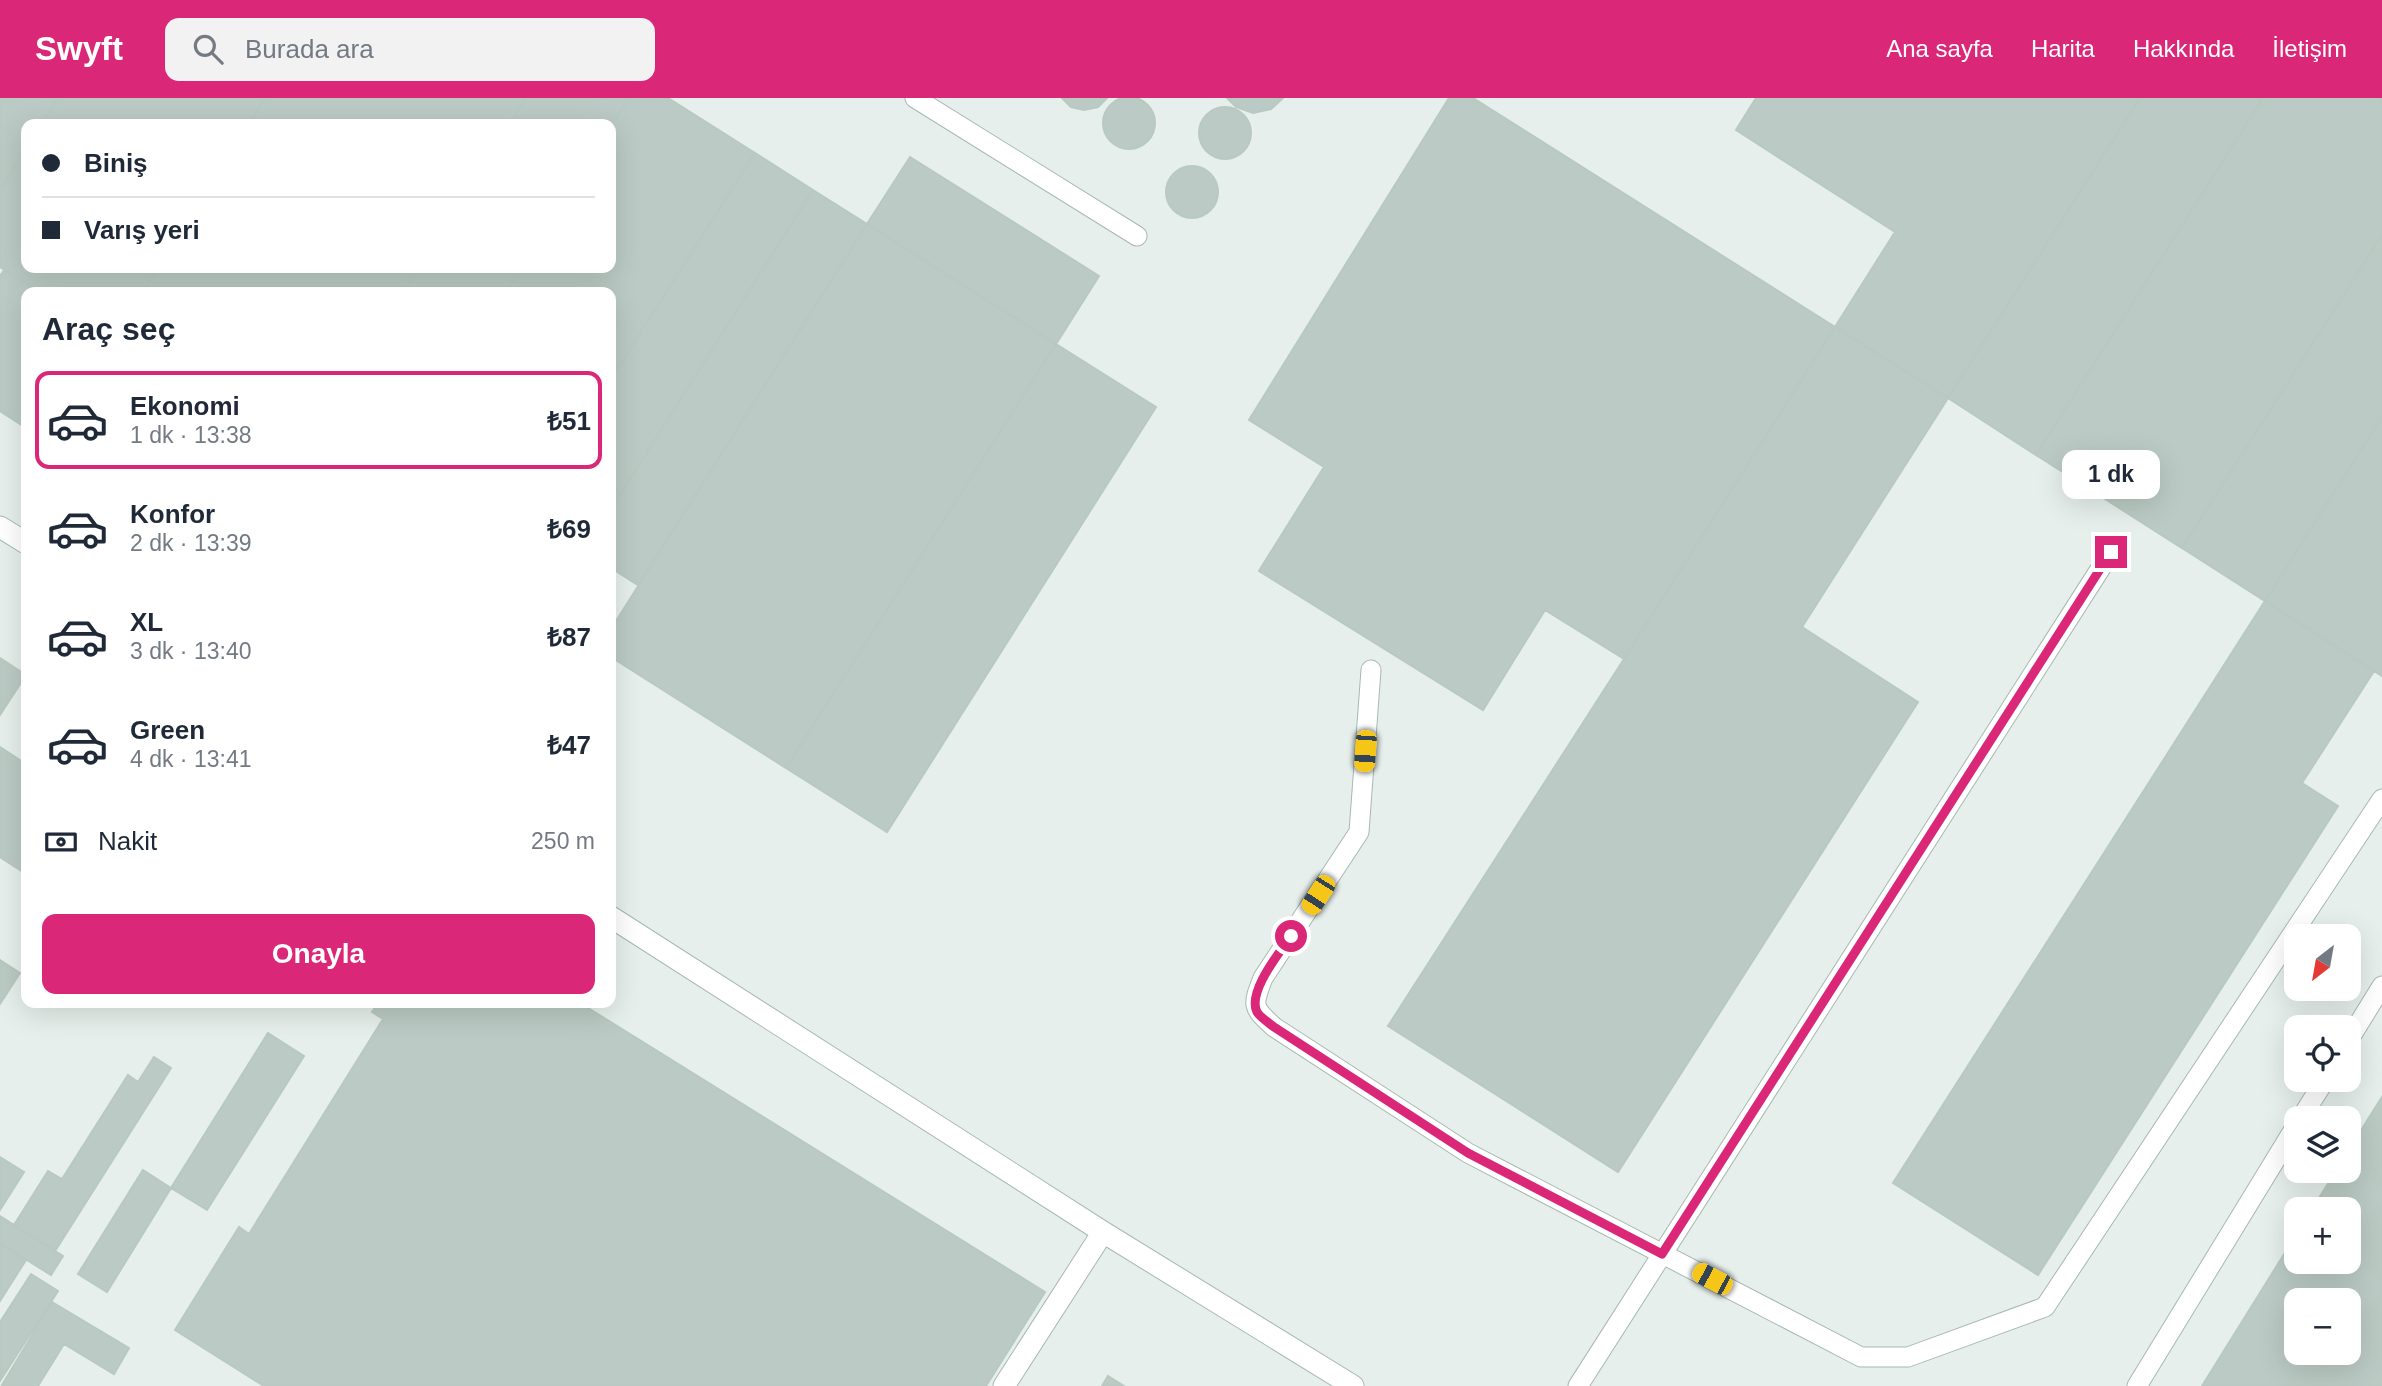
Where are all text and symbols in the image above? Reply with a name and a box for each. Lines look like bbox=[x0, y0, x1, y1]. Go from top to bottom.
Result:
search box bbox=[165, 18, 655, 81]
text: Swyft bbox=[35, 30, 123, 67]
icon: search bbox=[189, 30, 227, 68]
text: Burada ara bbox=[245, 34, 374, 64]
text: Ana sayfa bbox=[1886, 35, 1993, 62]
text: Harita bbox=[2031, 35, 2095, 62]
text: Hakkında bbox=[2133, 35, 2234, 62]
text: İletişim bbox=[2272, 35, 2347, 62]
text: Biniş bbox=[84, 148, 148, 178]
text: Varış yeri bbox=[84, 215, 200, 245]
text: Araç seç bbox=[42, 311, 175, 347]
icon: car bbox=[46, 389, 109, 452]
text: Ekonomi bbox=[130, 391, 240, 421]
text: ₺51 bbox=[547, 406, 591, 436]
text: 1 dk · 13:38 bbox=[130, 422, 251, 448]
callout: 1 dk bbox=[2062, 450, 2160, 500]
text: 1 dk bbox=[2088, 461, 2134, 487]
icon: car bbox=[46, 497, 109, 560]
text: Konfor bbox=[130, 499, 215, 529]
text: ₺69 bbox=[547, 514, 591, 544]
text: 2 dk · 13:39 bbox=[130, 530, 251, 556]
route end bbox=[2095, 536, 2127, 568]
icon: car bbox=[46, 605, 109, 668]
text: XL bbox=[130, 607, 163, 637]
text: ₺87 bbox=[547, 622, 591, 652]
text: 3 dk · 13:40 bbox=[130, 638, 251, 664]
icon: car bbox=[46, 713, 109, 776]
text: Green bbox=[130, 715, 205, 745]
car bbox=[1354, 729, 1377, 773]
text: ₺47 bbox=[547, 730, 591, 760]
text: 4 dk · 13:41 bbox=[130, 746, 251, 772]
icon: cash bbox=[42, 823, 80, 861]
text: Nakit bbox=[98, 826, 157, 856]
text: 250 m bbox=[531, 828, 595, 854]
car bbox=[1298, 872, 1339, 918]
button: Onayla bbox=[42, 914, 595, 994]
route start bbox=[1275, 920, 1307, 952]
north arrow bbox=[2284, 924, 2361, 1001]
map controls bbox=[2284, 924, 2361, 1365]
button: locate bbox=[2284, 1015, 2361, 1092]
button: layers bbox=[2284, 1106, 2361, 1183]
button: + bbox=[2284, 1197, 2361, 1274]
car bbox=[1689, 1260, 1736, 1298]
button: − bbox=[2284, 1288, 2361, 1365]

